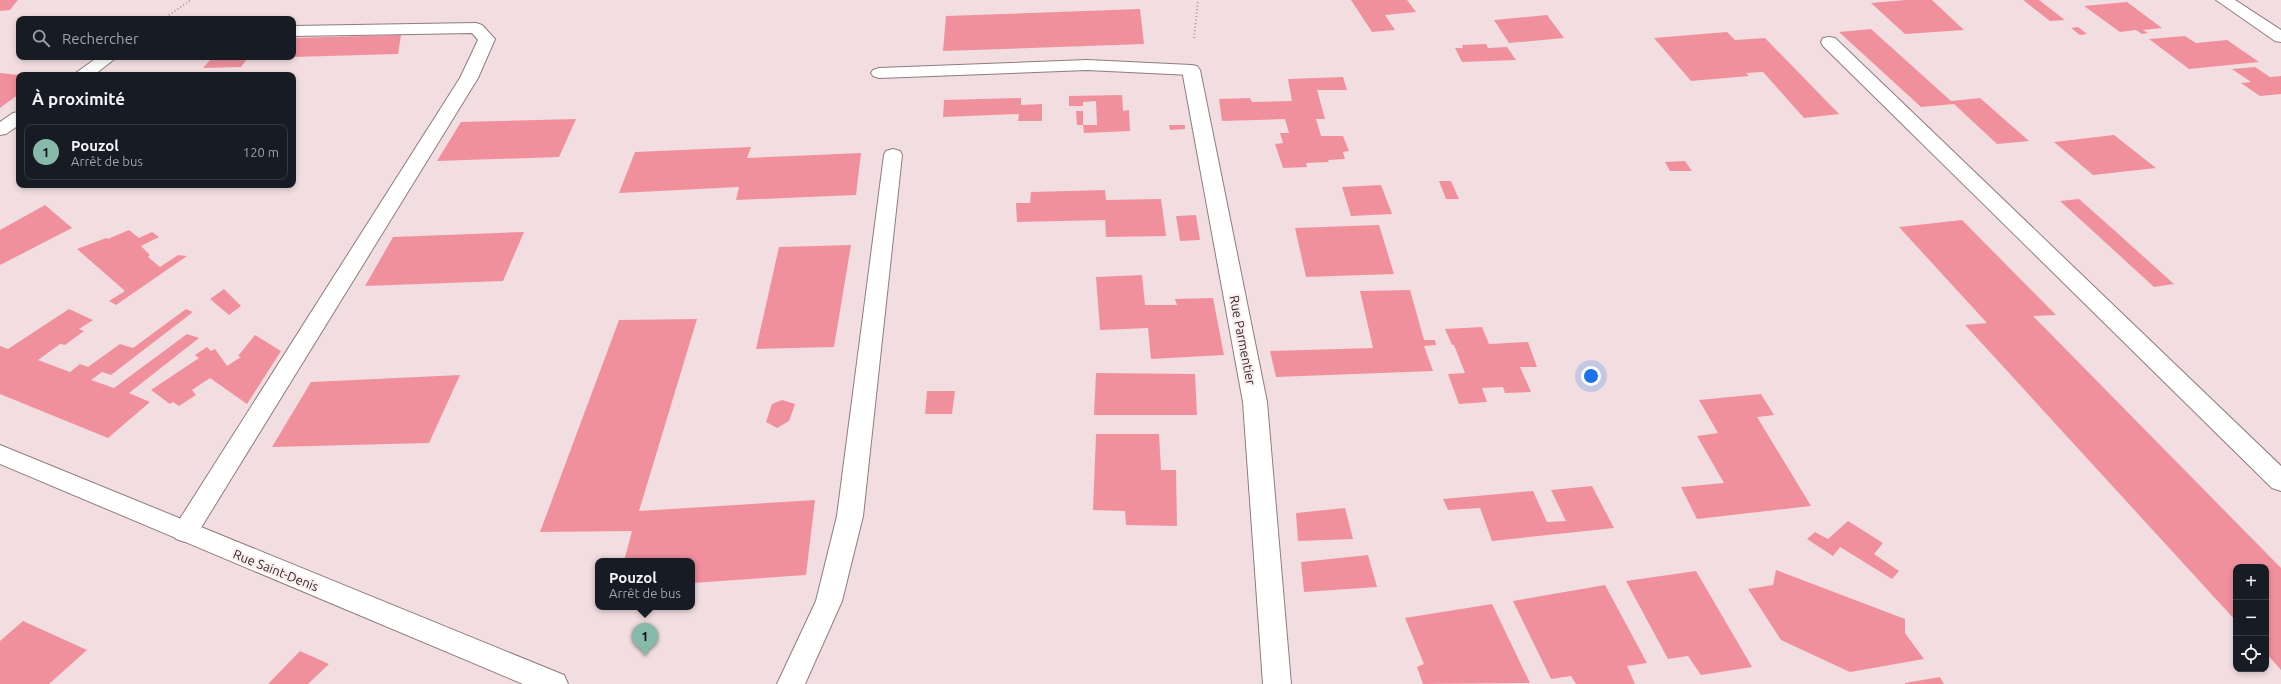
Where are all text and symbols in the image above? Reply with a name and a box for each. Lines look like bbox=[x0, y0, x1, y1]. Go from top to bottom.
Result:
search box bbox=[16, 16, 296, 60]
icon: search bbox=[30, 27, 52, 49]
text: Rechercher bbox=[62, 30, 139, 47]
text: À proximité bbox=[32, 89, 125, 108]
text: Pouzol bbox=[71, 137, 119, 154]
text: 1 bbox=[42, 145, 50, 159]
text: 120 m bbox=[243, 145, 279, 159]
text: Arrêt de bus bbox=[71, 154, 143, 168]
street label: Rue Parmentier bbox=[1227, 294, 1259, 386]
your location bbox=[1581, 366, 1601, 386]
street label: Rue Saint-Denis bbox=[231, 546, 321, 594]
popup bbox=[595, 558, 695, 610]
map controls bbox=[2233, 564, 2269, 672]
button: + bbox=[2233, 564, 2269, 600]
text: Pouzol bbox=[609, 569, 657, 586]
text: Arrêt de bus bbox=[609, 586, 681, 600]
button: − bbox=[2233, 600, 2269, 636]
pin: 1 bbox=[632, 623, 658, 656]
button: locate bbox=[2233, 636, 2269, 672]

